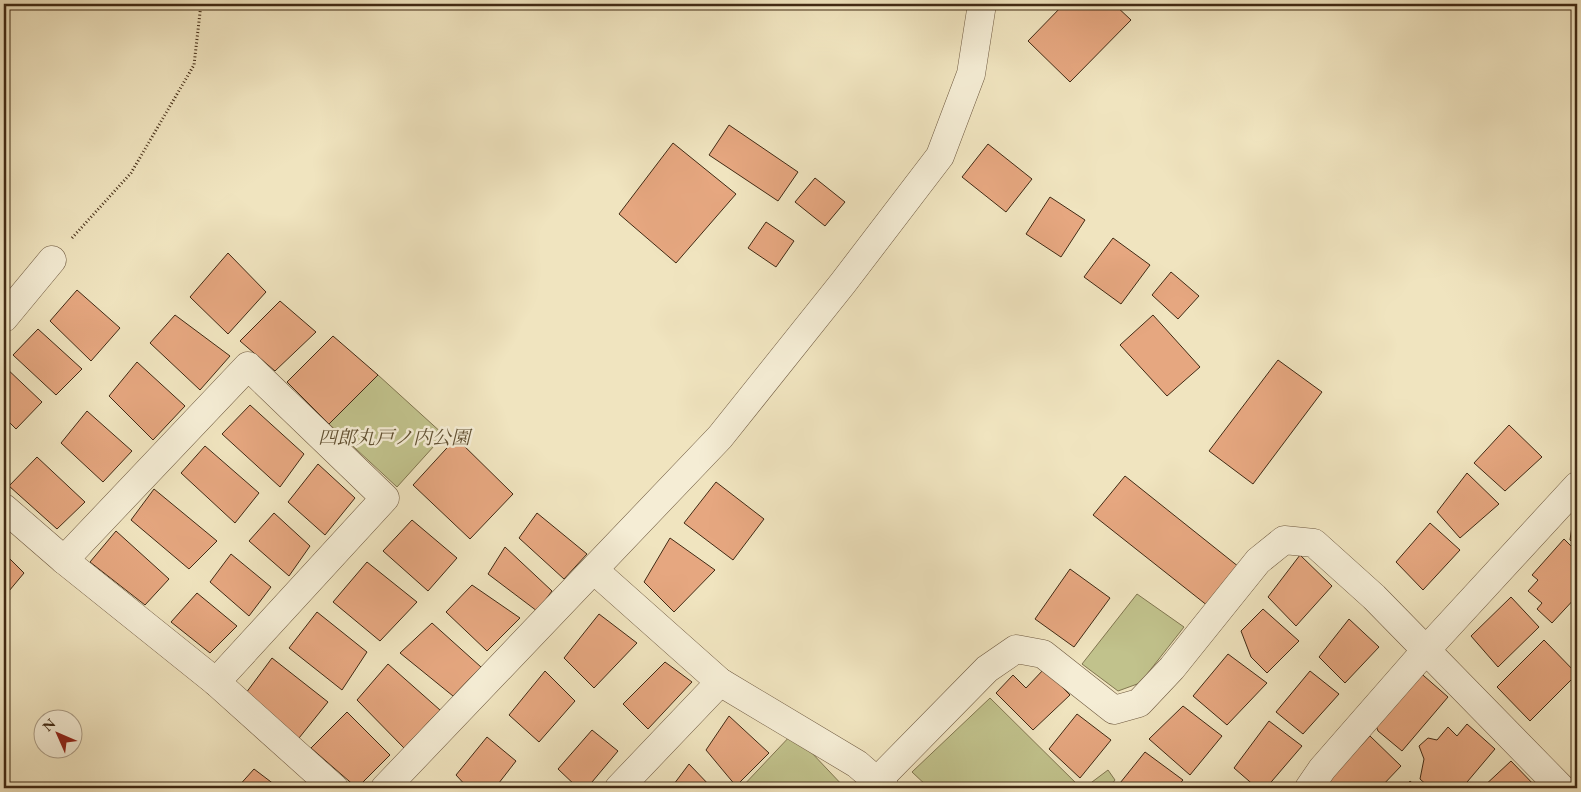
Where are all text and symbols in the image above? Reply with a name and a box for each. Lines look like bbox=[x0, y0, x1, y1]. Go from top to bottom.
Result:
park label: 四郎丸戸ノ内公園 bbox=[318, 425, 473, 450]
north arrow bbox=[32, 710, 82, 760]
text: N bbox=[38, 714, 60, 735]

